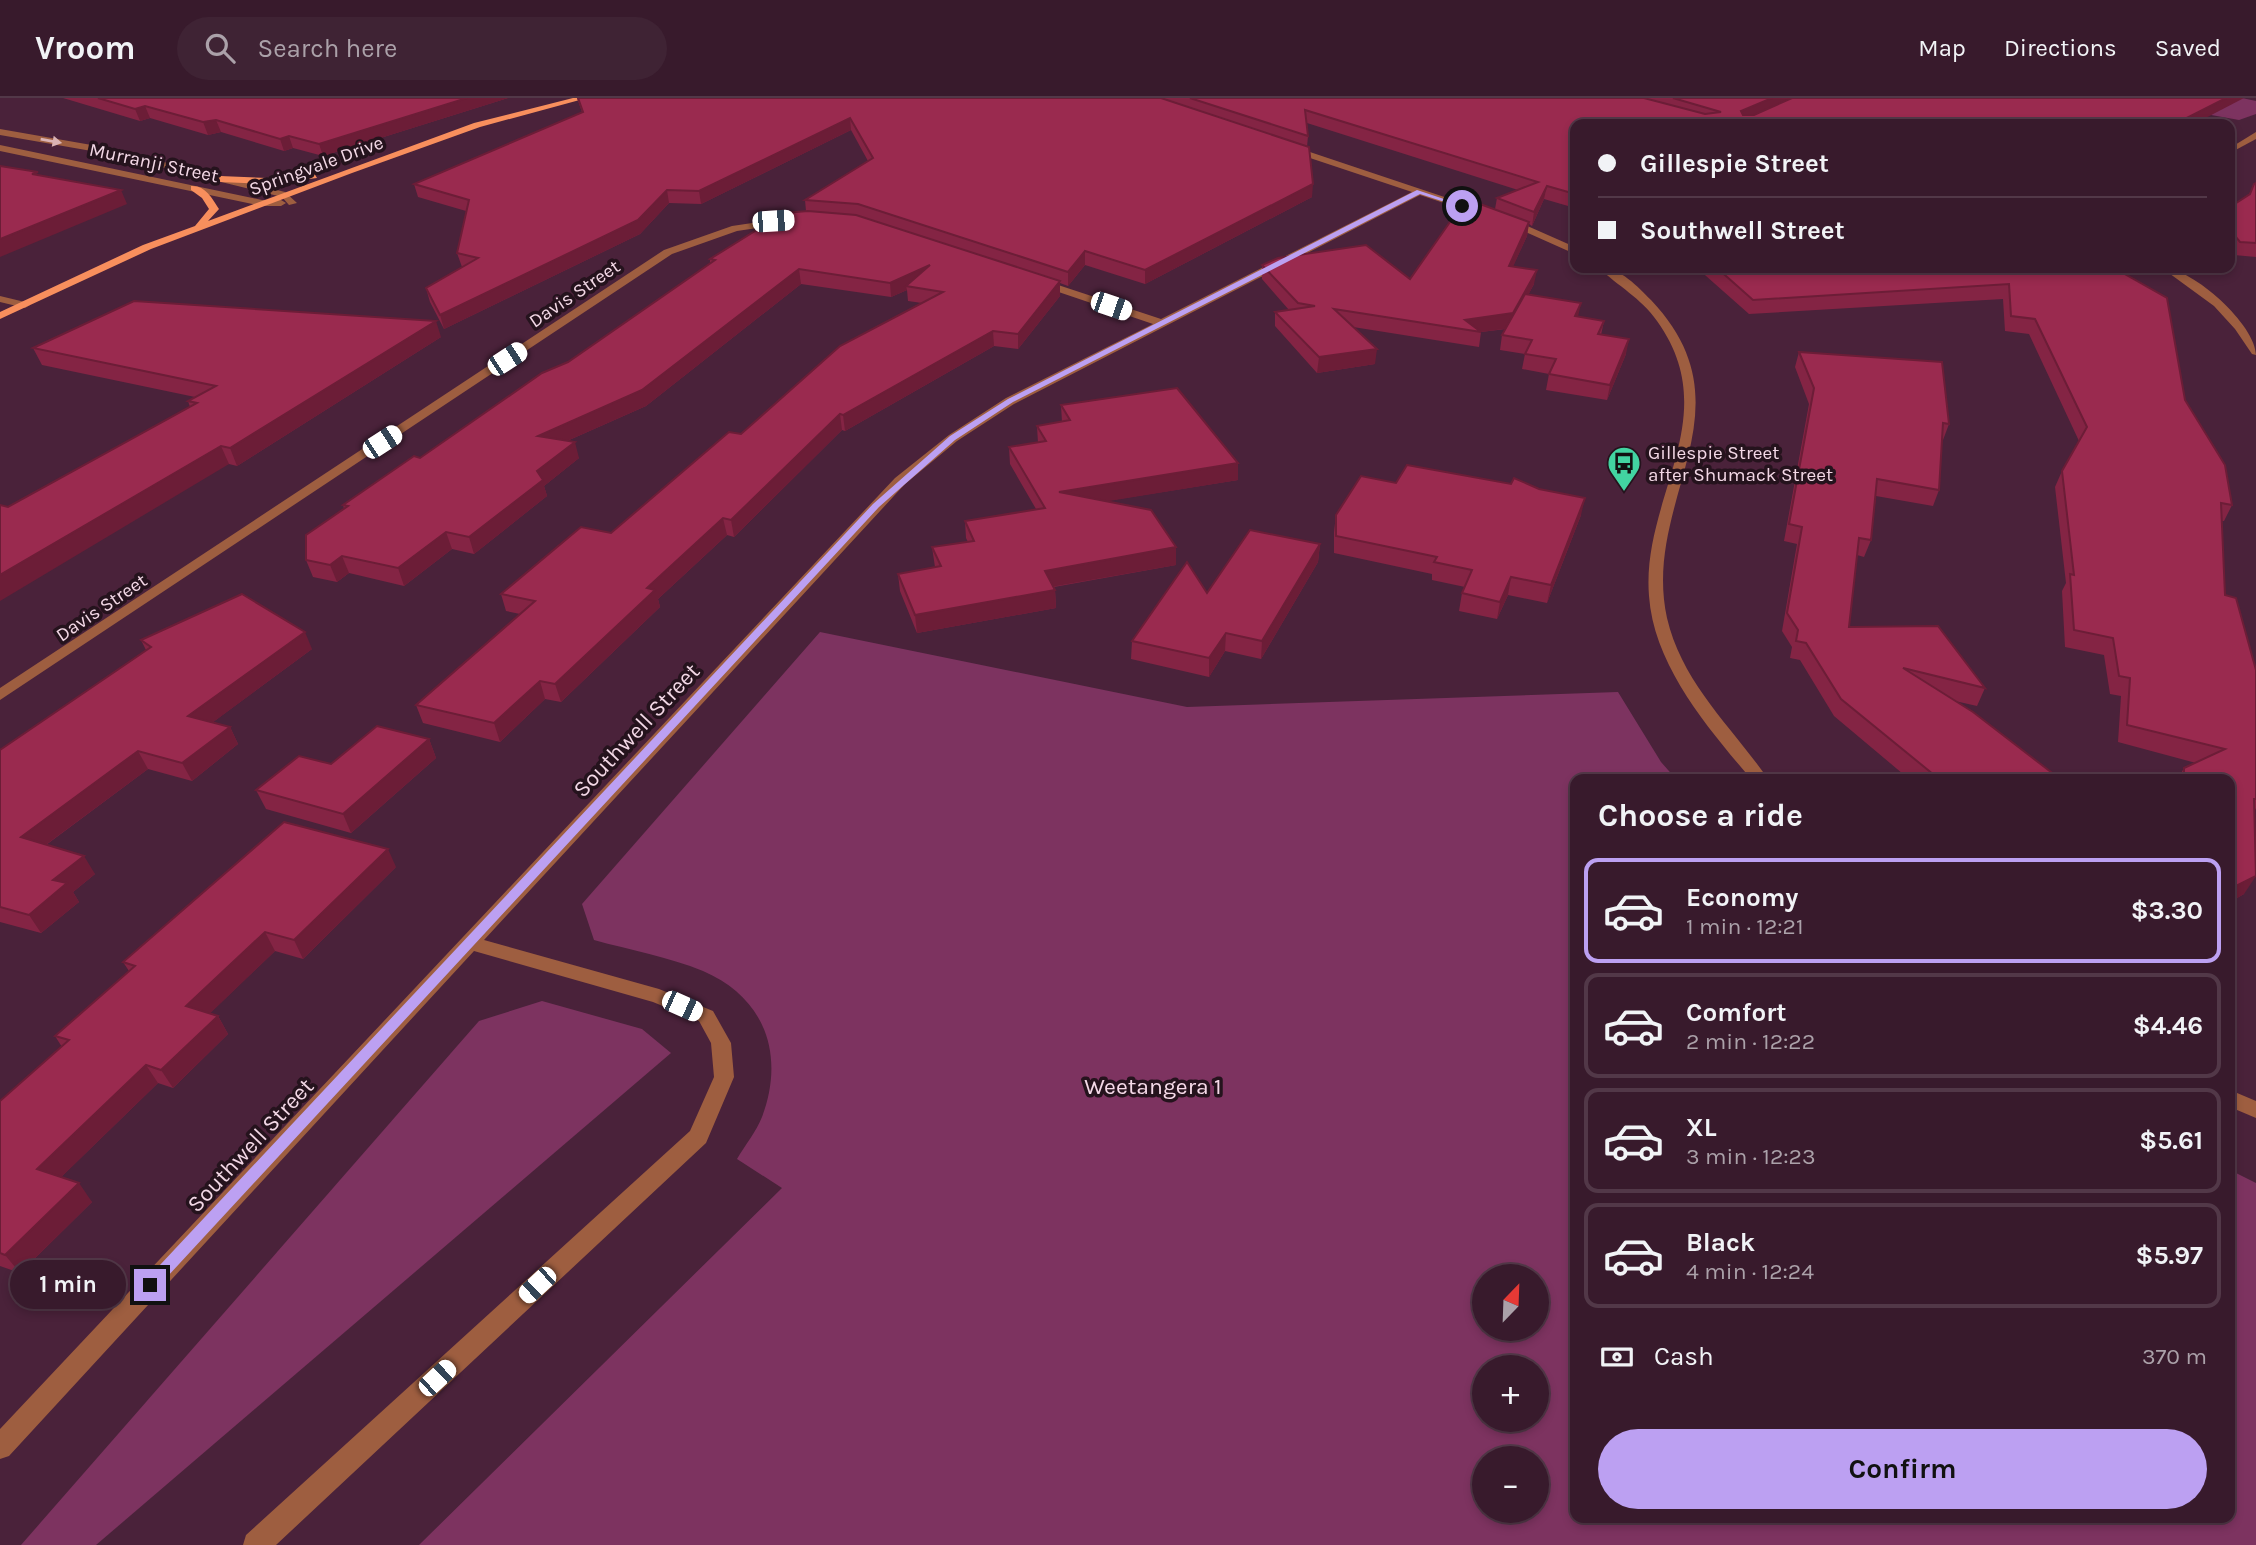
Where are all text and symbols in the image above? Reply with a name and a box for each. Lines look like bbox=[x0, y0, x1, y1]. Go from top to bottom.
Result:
search box bbox=[177, 17, 667, 80]
text: Vroom bbox=[35, 29, 135, 67]
icon: search bbox=[201, 29, 239, 67]
text: Search here bbox=[257, 33, 397, 64]
text: Map bbox=[1918, 34, 1966, 62]
text: Directions bbox=[2004, 34, 2117, 62]
text: Saved bbox=[2155, 34, 2221, 62]
street label: Springvale Drive bbox=[246, 131, 386, 200]
one-way arrow bbox=[40, 135, 62, 146]
street label: Murranji Street bbox=[87, 139, 220, 187]
text: Gillespie Street bbox=[1640, 148, 1829, 179]
route start bbox=[1446, 190, 1478, 222]
car bbox=[752, 209, 795, 233]
text: Southwell Street bbox=[1640, 215, 1845, 246]
street label: Davis Street bbox=[525, 255, 624, 332]
car bbox=[1088, 289, 1135, 323]
car bbox=[484, 339, 531, 379]
car bbox=[359, 422, 406, 462]
place label: Gillespie Street after Shumack Street bbox=[1648, 442, 1833, 486]
bus stop icon: Gillespie Street after Shumack Street bbox=[1605, 444, 1643, 493]
street label: Davis Street bbox=[52, 569, 151, 646]
street label: Southwell Street bbox=[568, 658, 705, 803]
text: Choose a ride bbox=[1598, 797, 1803, 834]
icon: car bbox=[1602, 879, 1665, 942]
text: Economy bbox=[1686, 882, 1798, 913]
text: $3.30 bbox=[2131, 895, 2203, 926]
text: 1 min · 12:21 bbox=[1686, 913, 1804, 940]
car bbox=[659, 988, 706, 1024]
icon: car bbox=[1602, 994, 1665, 1057]
text: Comfort bbox=[1686, 997, 1787, 1028]
text: $4.46 bbox=[2133, 1010, 2203, 1041]
text: 2 min · 12:22 bbox=[1686, 1028, 1815, 1055]
street label: Southwell Street bbox=[182, 1073, 319, 1218]
park label: Weetangera 1 bbox=[1084, 1073, 1222, 1100]
icon: car bbox=[1602, 1109, 1665, 1172]
text: XL bbox=[1686, 1112, 1717, 1143]
text: $5.61 bbox=[2139, 1125, 2203, 1156]
text: 3 min · 12:23 bbox=[1686, 1143, 1815, 1170]
icon: car bbox=[1602, 1224, 1665, 1287]
text: Black bbox=[1686, 1227, 1755, 1258]
text: $5.97 bbox=[2136, 1240, 2203, 1271]
text: 4 min · 12:24 bbox=[1686, 1258, 1814, 1285]
callout: 1 min bbox=[10, 1260, 125, 1310]
car bbox=[515, 1263, 560, 1307]
north arrow bbox=[1472, 1264, 1549, 1340]
map controls bbox=[1472, 1264, 1549, 1523]
route end bbox=[134, 1269, 166, 1301]
text: 1 min bbox=[39, 1271, 97, 1298]
icon: cash bbox=[1598, 1338, 1636, 1376]
text: Cash bbox=[1654, 1341, 1714, 1372]
text: 370 m bbox=[2142, 1343, 2207, 1370]
button: + bbox=[1472, 1355, 1549, 1432]
car bbox=[415, 1356, 460, 1400]
button: Confirm bbox=[1598, 1429, 2207, 1509]
button: − bbox=[1472, 1446, 1549, 1523]

